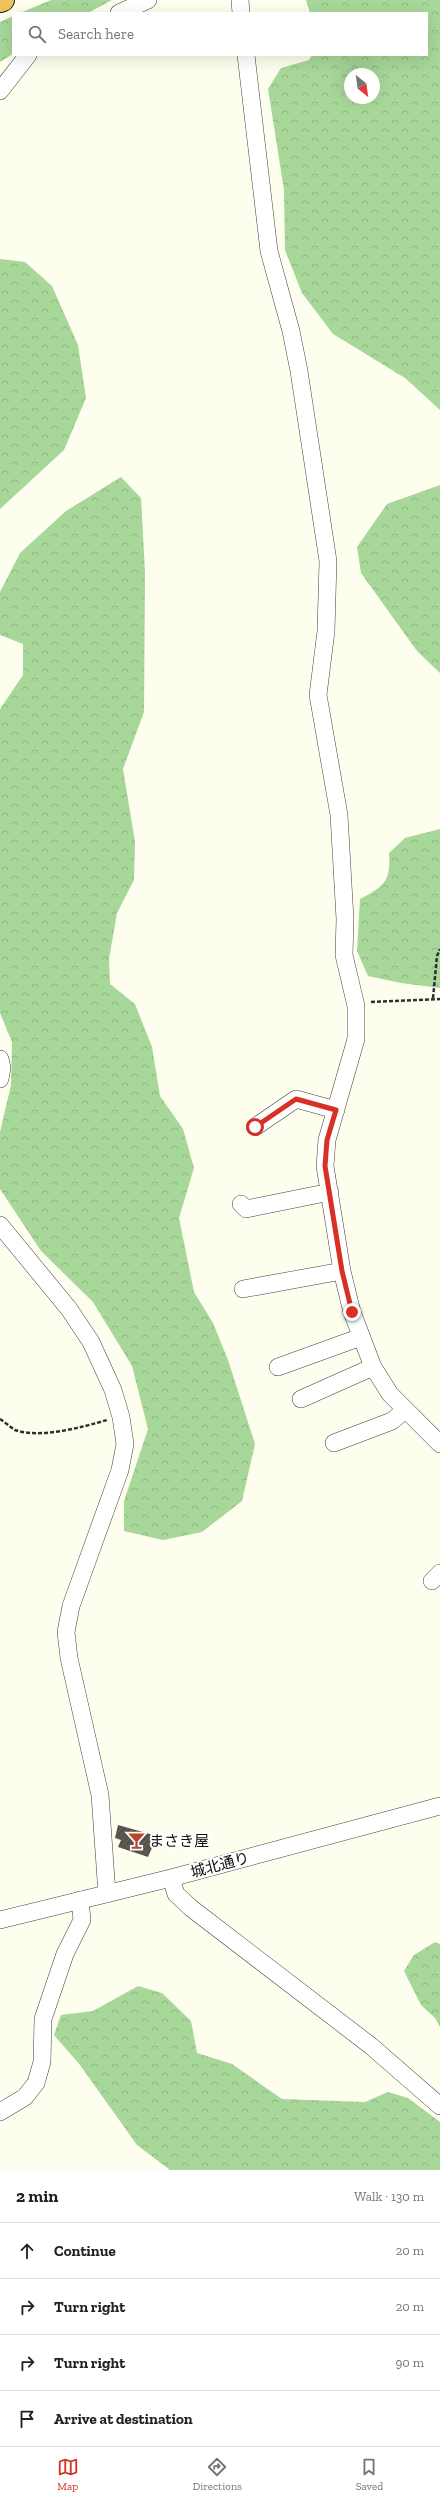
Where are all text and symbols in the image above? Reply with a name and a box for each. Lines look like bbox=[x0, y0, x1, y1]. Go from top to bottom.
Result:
search box bbox=[12, 12, 428, 56]
icon: search bbox=[26, 23, 48, 45]
text: Search here bbox=[58, 25, 134, 43]
north arrow bbox=[344, 68, 380, 104]
route start bbox=[246, 1118, 264, 1136]
route end bbox=[343, 1303, 361, 1321]
bar icon: まさき屋 bbox=[126, 1831, 146, 1851]
place label: まさき屋 bbox=[149, 1832, 209, 1850]
street label: 城北通り bbox=[189, 1849, 251, 1881]
text: 2 min bbox=[16, 2186, 58, 2206]
text: Walk · 130 m bbox=[354, 2189, 424, 2204]
icon: ahead bbox=[16, 2240, 38, 2262]
text: Continue bbox=[54, 2242, 116, 2260]
text: 20 m bbox=[396, 2243, 424, 2258]
icon: right bbox=[16, 2296, 38, 2318]
text: Turn right bbox=[54, 2298, 125, 2316]
text: 20 m bbox=[396, 2299, 424, 2314]
icon: right bbox=[16, 2352, 38, 2374]
text: Turn right bbox=[54, 2354, 125, 2372]
text: 90 m bbox=[395, 2355, 424, 2370]
icon: arrive bbox=[16, 2408, 38, 2430]
text: Arrive at destination bbox=[54, 2410, 193, 2428]
tab: Map bbox=[57, 2456, 79, 2493]
tab: Directions bbox=[192, 2456, 242, 2493]
tab: Saved bbox=[356, 2456, 383, 2493]

